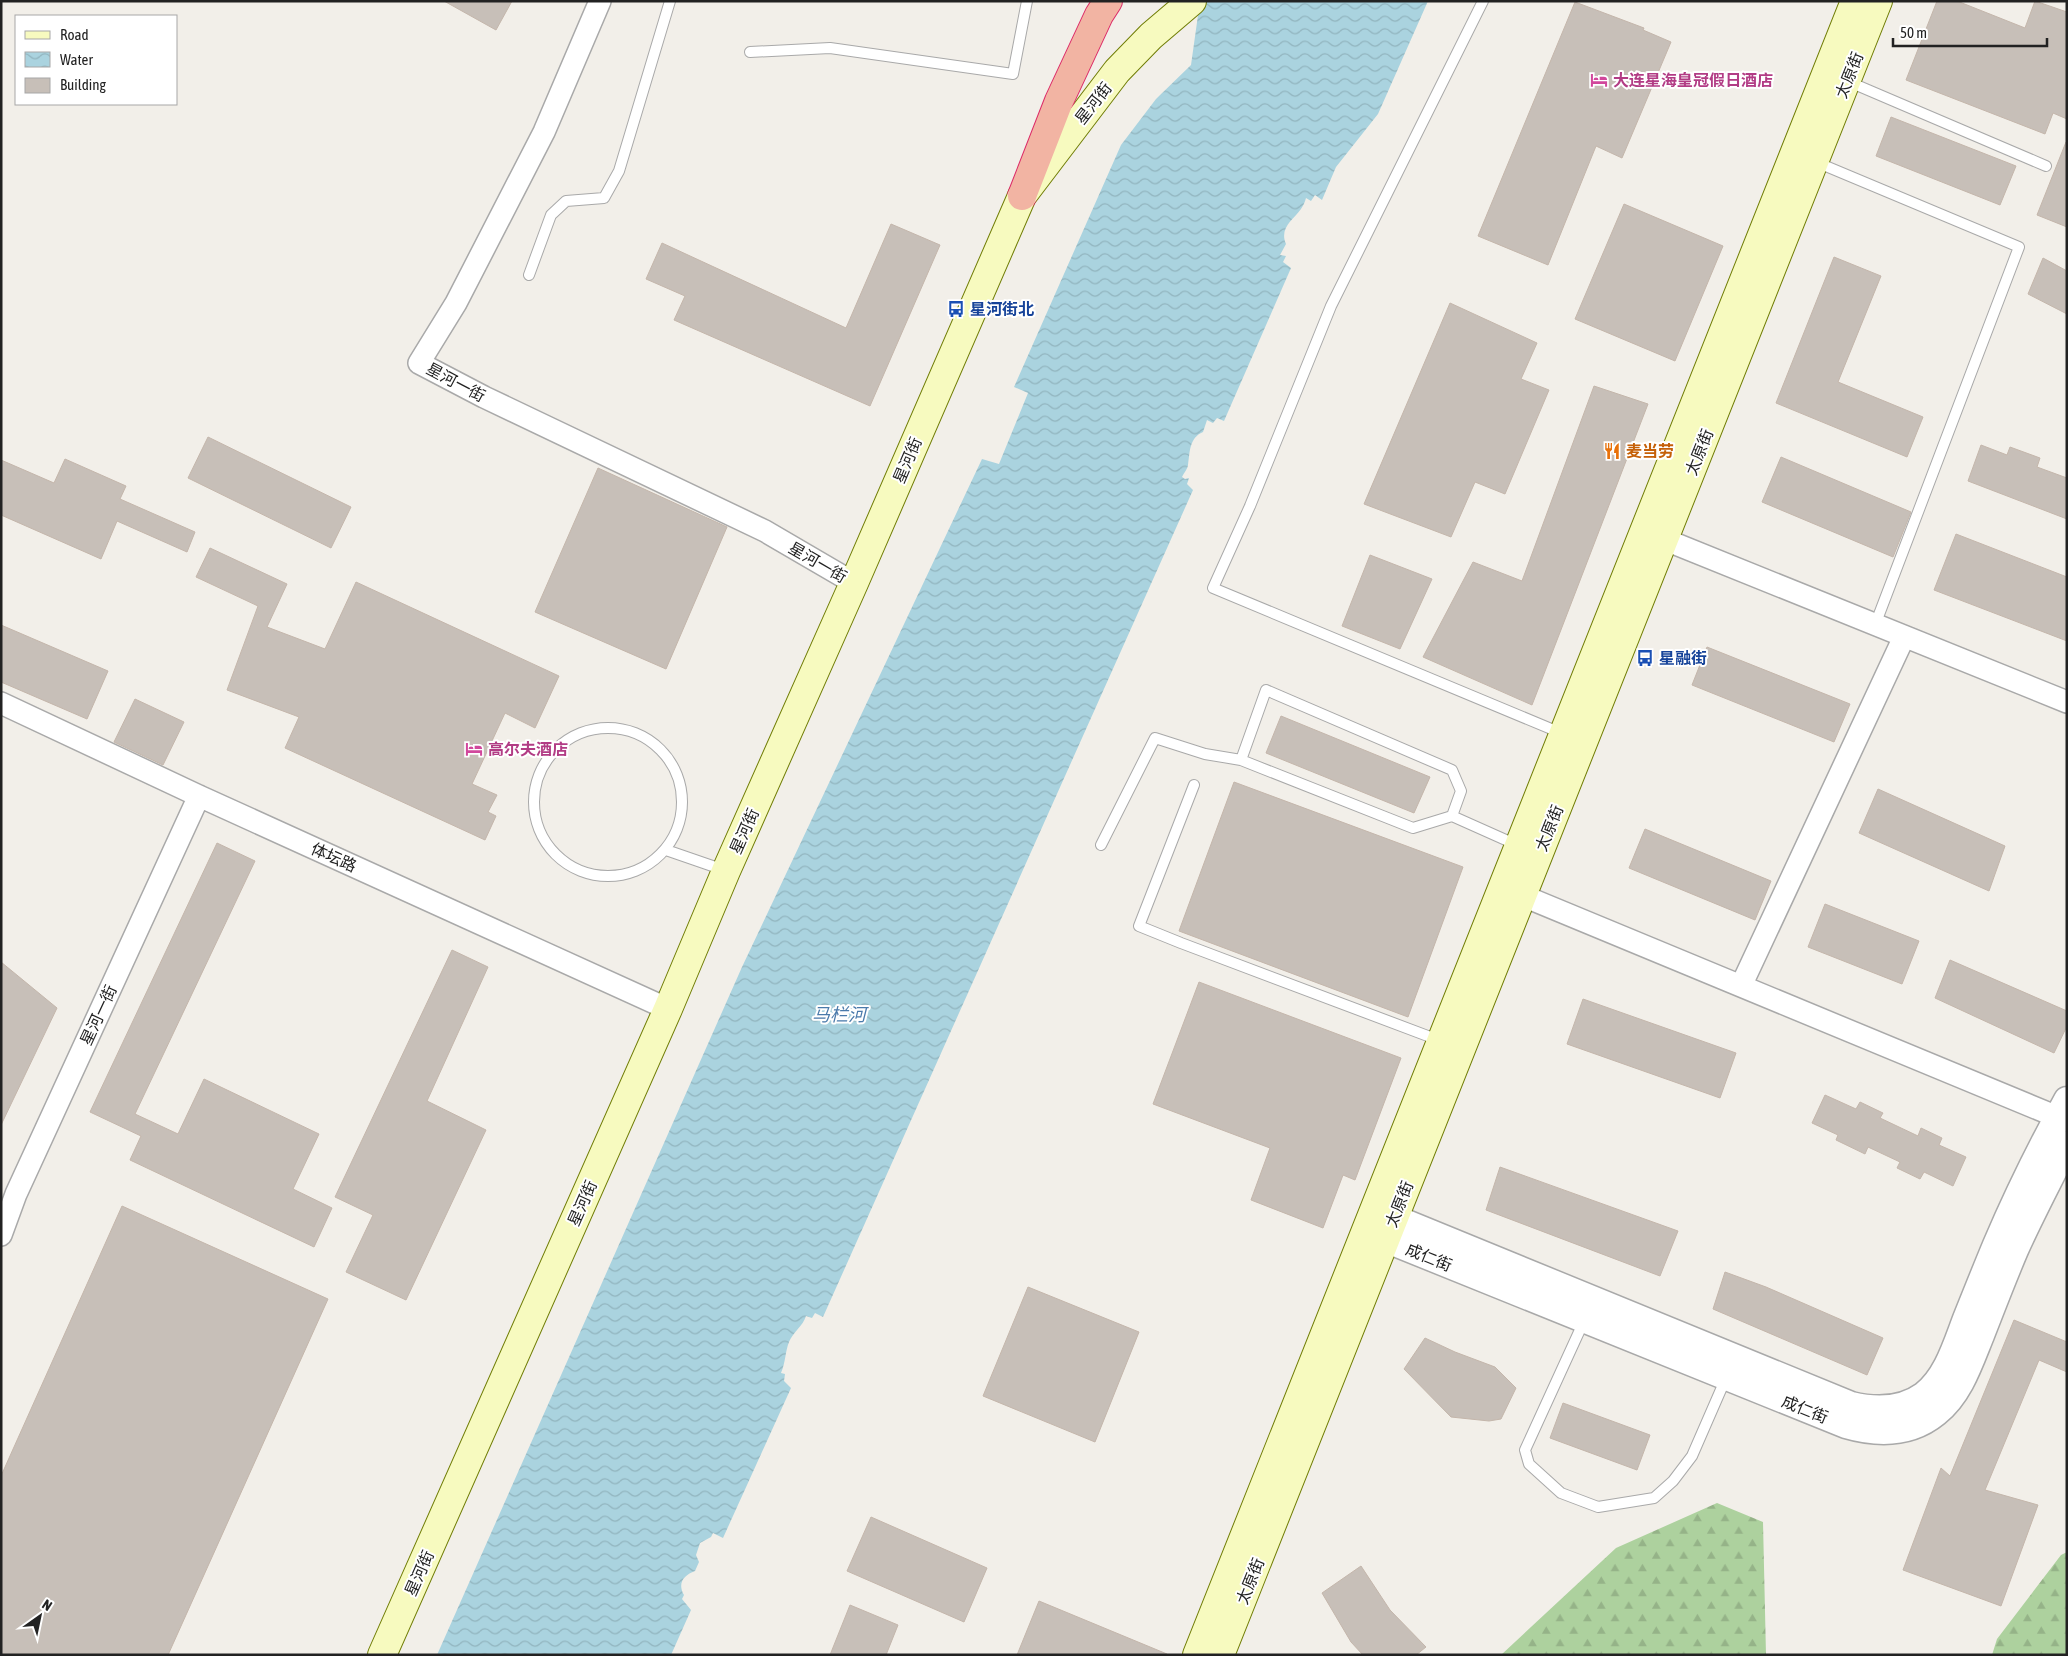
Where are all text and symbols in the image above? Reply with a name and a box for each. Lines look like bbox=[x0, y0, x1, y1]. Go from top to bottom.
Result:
legend bbox=[15, 15, 178, 105]
scale bar bbox=[1893, 15, 2047, 47]
text: 50 m bbox=[1900, 24, 1927, 41]
text: Road bbox=[60, 26, 89, 43]
street label: 太原街 bbox=[1832, 49, 1866, 101]
text: Water bbox=[60, 51, 93, 68]
hotel icon: 大连星海皇冠假日酒店 bbox=[1589, 70, 1609, 90]
place label: 大连星海皇冠假日酒店 bbox=[1613, 71, 1773, 89]
text: Building bbox=[60, 76, 106, 93]
street label: 星河街 bbox=[1071, 79, 1115, 127]
bus stop icon: 星河街北 bbox=[946, 299, 966, 319]
place label: 星河街北 bbox=[970, 300, 1034, 318]
street label: 星河一街 bbox=[424, 359, 488, 405]
street label: 太原街 bbox=[1682, 426, 1716, 478]
street label: 星河街 bbox=[889, 434, 925, 486]
restaurant icon: 麦当劳 bbox=[1602, 441, 1622, 461]
place label: 麦当劳 bbox=[1626, 442, 1674, 460]
street label: 星河一街 bbox=[786, 538, 850, 586]
bus stop icon: 星融街 bbox=[1635, 648, 1655, 668]
place label: 星融街 bbox=[1659, 649, 1707, 667]
hotel icon: 高尔夫酒店 bbox=[464, 739, 484, 759]
place label: 高尔夫酒店 bbox=[488, 740, 568, 758]
street label: 太原街 bbox=[1532, 802, 1566, 854]
street label: 星河街 bbox=[726, 805, 762, 857]
street label: 体坛路 bbox=[308, 839, 360, 875]
street label: 星河一街 bbox=[76, 982, 120, 1048]
water label: 马栏河 bbox=[812, 1004, 869, 1025]
street label: 星河街 bbox=[564, 1177, 600, 1229]
street label: 太原街 bbox=[1382, 1178, 1416, 1230]
street label: 成仁街 bbox=[1403, 1240, 1455, 1274]
street label: 成仁街 bbox=[1779, 1392, 1831, 1426]
street label: 星河街 bbox=[401, 1547, 437, 1599]
street label: 太原街 bbox=[1233, 1555, 1267, 1607]
north arrow bbox=[15, 1591, 65, 1641]
text: N bbox=[39, 1596, 55, 1614]

